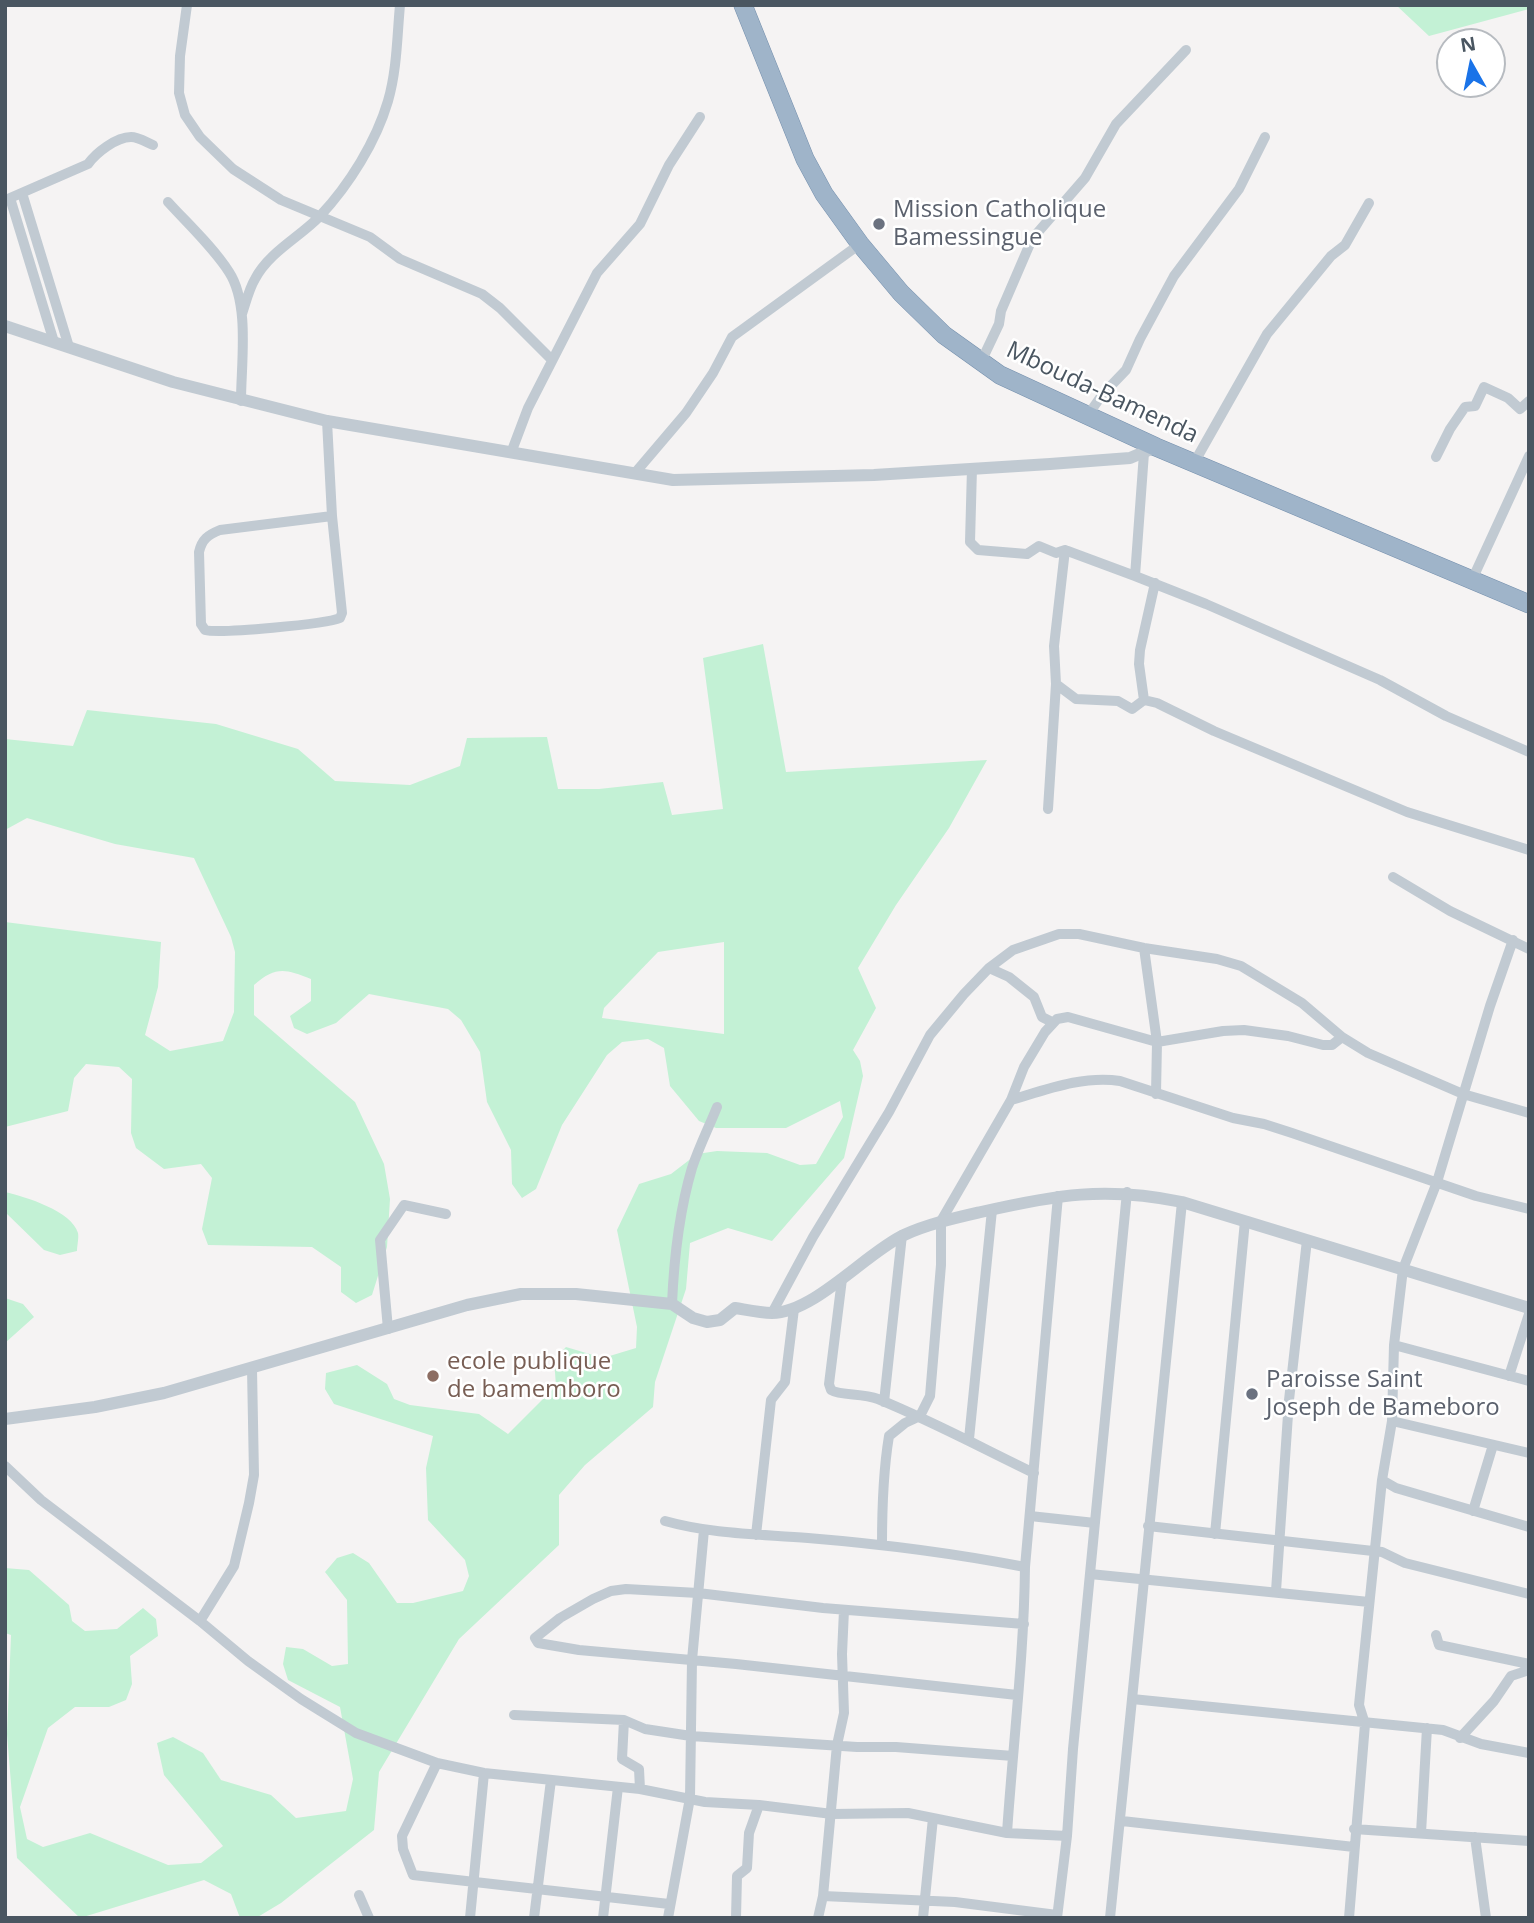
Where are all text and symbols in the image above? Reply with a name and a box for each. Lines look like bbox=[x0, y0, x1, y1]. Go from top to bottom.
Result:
north arrow bbox=[1436, 28, 1506, 98]
text: N bbox=[1458, 30, 1478, 58]
place label: Mission Catholique Bamessingue bbox=[893, 196, 1106, 252]
marker: Mission Catholique Bamessingue bbox=[871, 216, 887, 232]
street label: Mbouda-Bamenda bbox=[1001, 336, 1203, 450]
place label: ecole publique de bamemboro bbox=[447, 1348, 621, 1404]
place label: Paroisse Saint Joseph de Bameboro bbox=[1266, 1366, 1500, 1422]
marker: ecole publique de bamemboro bbox=[425, 1368, 441, 1384]
marker: Paroisse Saint Joseph de Bameboro bbox=[1244, 1386, 1260, 1402]

